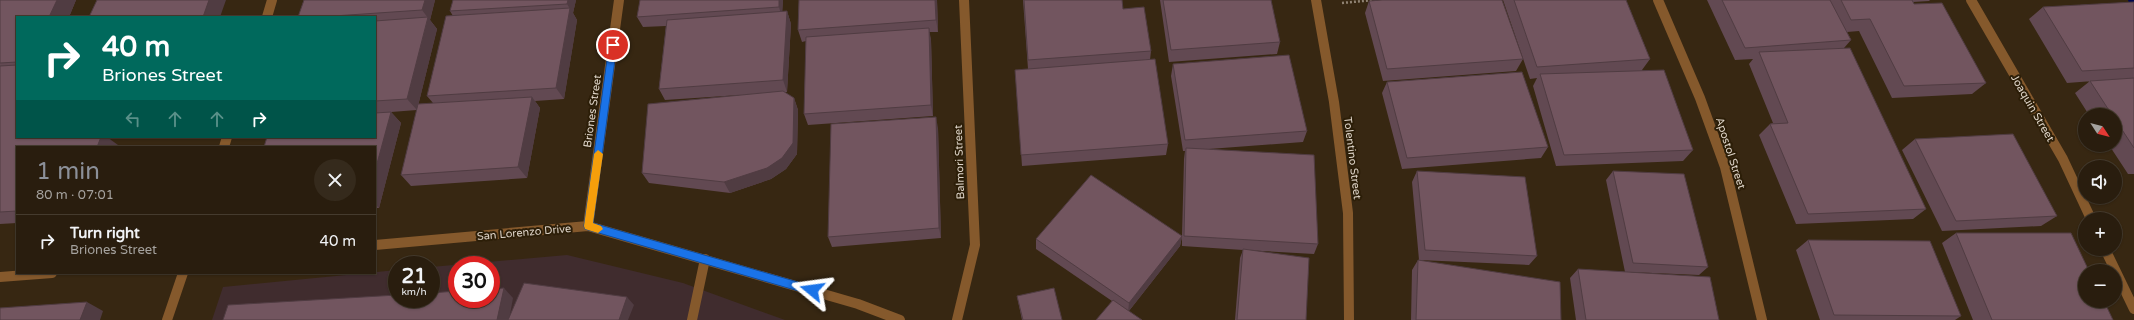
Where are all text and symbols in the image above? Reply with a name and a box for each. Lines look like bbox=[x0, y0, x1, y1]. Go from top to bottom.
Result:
pin bbox=[596, 28, 630, 62]
text: 40 m bbox=[102, 30, 170, 64]
icon: right bbox=[36, 32, 88, 84]
icon: arrive bbox=[602, 34, 624, 56]
text: Briones Street bbox=[102, 64, 223, 86]
street label: Joaquin Street bbox=[2008, 72, 2057, 144]
street label: Briones Street bbox=[581, 74, 604, 148]
icon: left bbox=[122, 108, 144, 130]
icon: ahead bbox=[164, 108, 186, 130]
icon: ahead bbox=[206, 108, 228, 130]
icon: right bbox=[248, 108, 270, 130]
north arrow bbox=[2078, 108, 2122, 152]
map controls bbox=[2078, 108, 2122, 308]
street label: Tolentino Street bbox=[1341, 116, 1364, 200]
street label: Apostol Street bbox=[1713, 116, 1748, 191]
street label: Balmori Street bbox=[952, 124, 967, 199]
text: 1 min bbox=[36, 157, 100, 186]
button: close bbox=[314, 159, 356, 201]
button: sound bbox=[2078, 160, 2122, 204]
text: 80 m · 07:01 bbox=[36, 187, 114, 203]
button: + bbox=[2078, 212, 2122, 256]
street label: San Lorenzo Drive bbox=[476, 222, 572, 243]
text: Turn right bbox=[70, 224, 140, 242]
icon: right bbox=[36, 230, 58, 252]
text: 40 m bbox=[319, 232, 356, 250]
text: Briones Street bbox=[70, 242, 157, 258]
speed limit sign: 30 bbox=[448, 256, 500, 308]
button: − bbox=[2078, 264, 2122, 308]
text: 21 bbox=[401, 265, 427, 289]
position arrow bbox=[791, 269, 833, 311]
text: km/h bbox=[401, 286, 427, 298]

